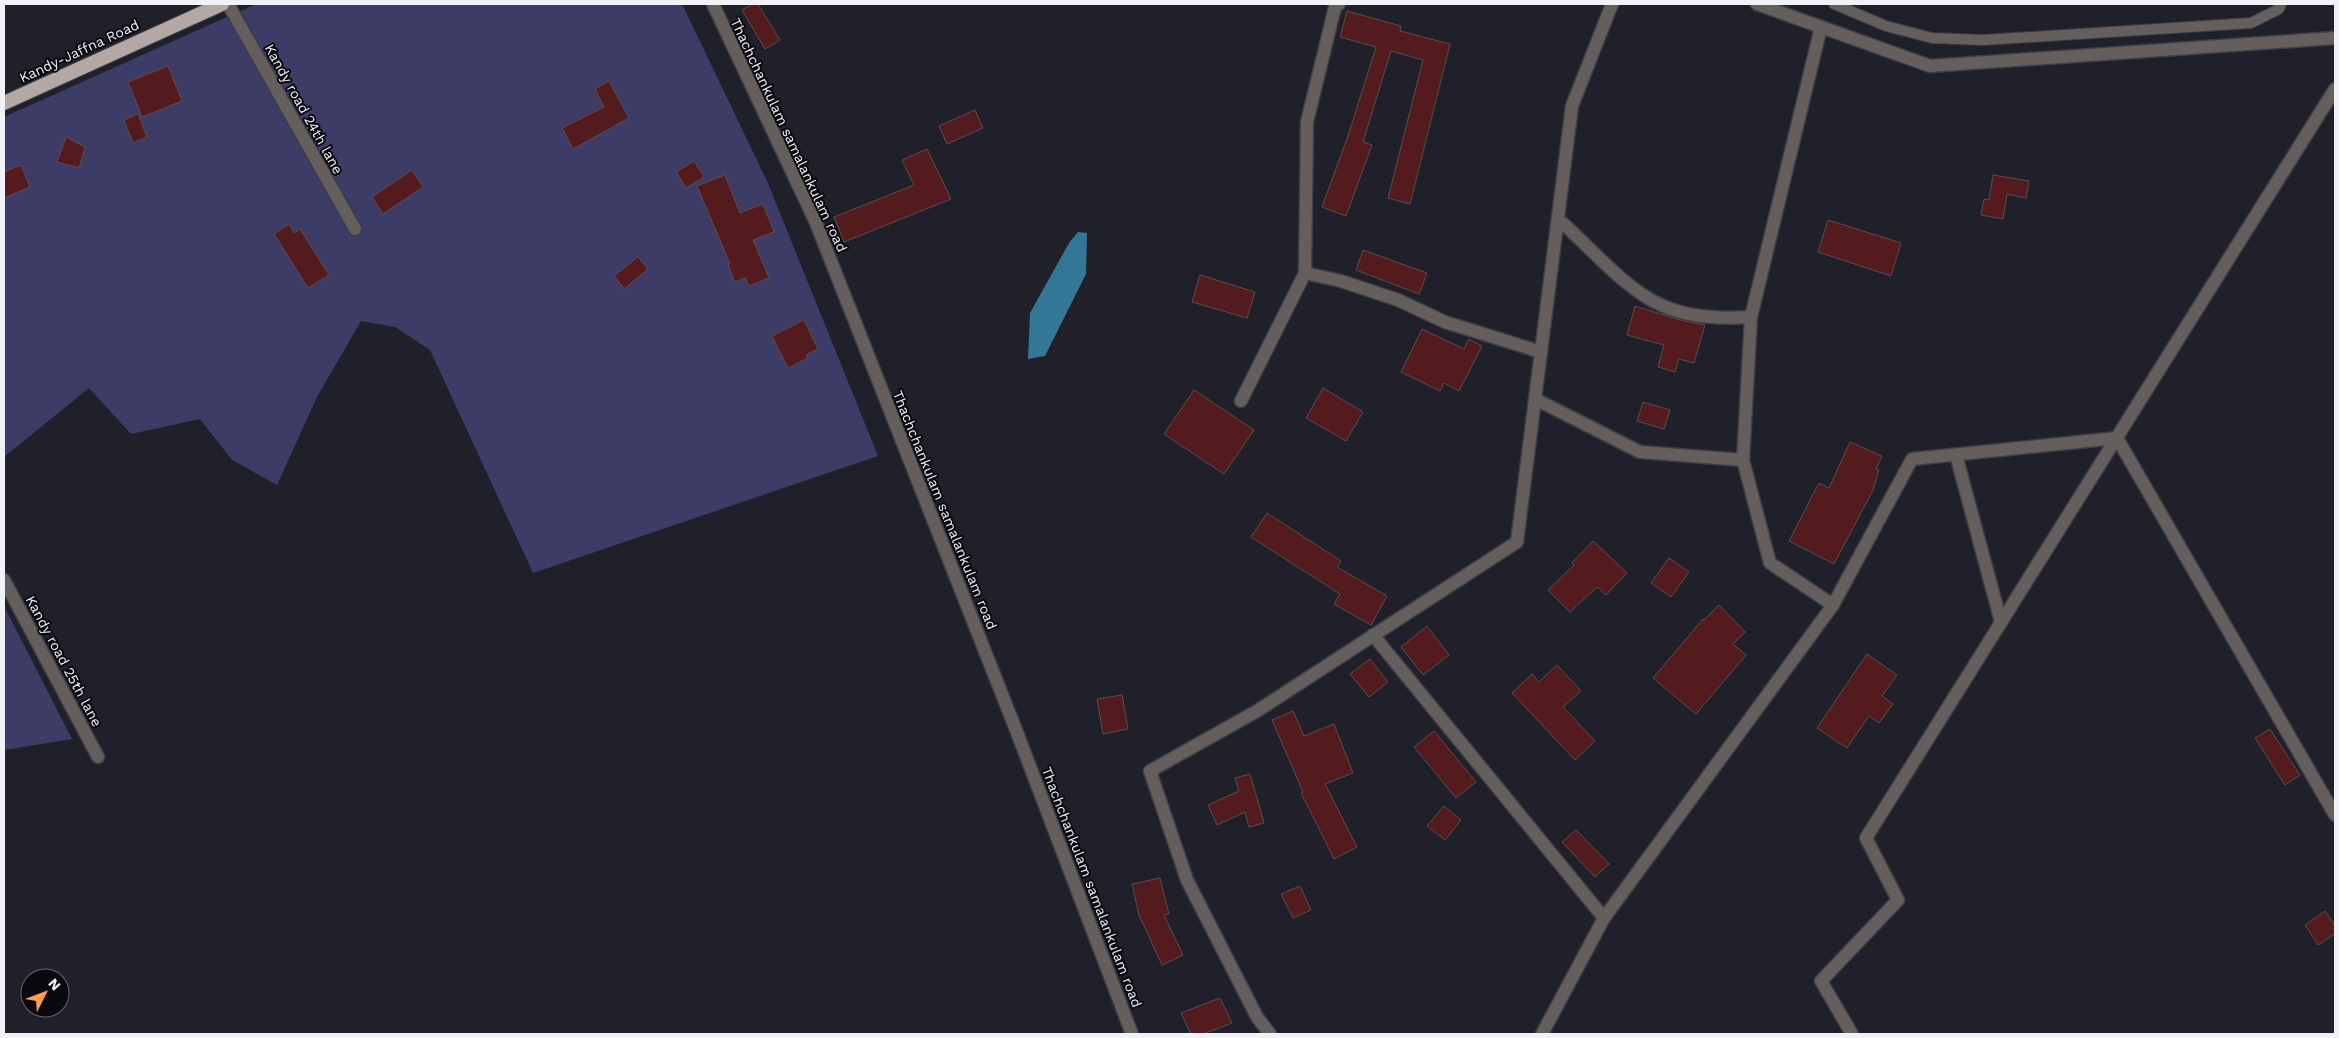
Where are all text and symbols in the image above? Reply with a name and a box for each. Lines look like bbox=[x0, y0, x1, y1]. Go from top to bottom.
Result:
street label: Kandy-Jaffna Road bbox=[17, 16, 141, 86]
street label: Thachchankulam samalankulam road bbox=[728, 16, 850, 254]
street label: Kandy road 24th lane bbox=[262, 41, 346, 177]
street label: Thachchankulam samalankulam road bbox=[890, 388, 1000, 632]
street label: Kandy road 25th lane bbox=[23, 593, 105, 729]
street label: Thachchankulam samalankulam road bbox=[1039, 765, 1145, 1009]
north arrow bbox=[20, 968, 70, 1018]
text: N bbox=[45, 975, 64, 994]

